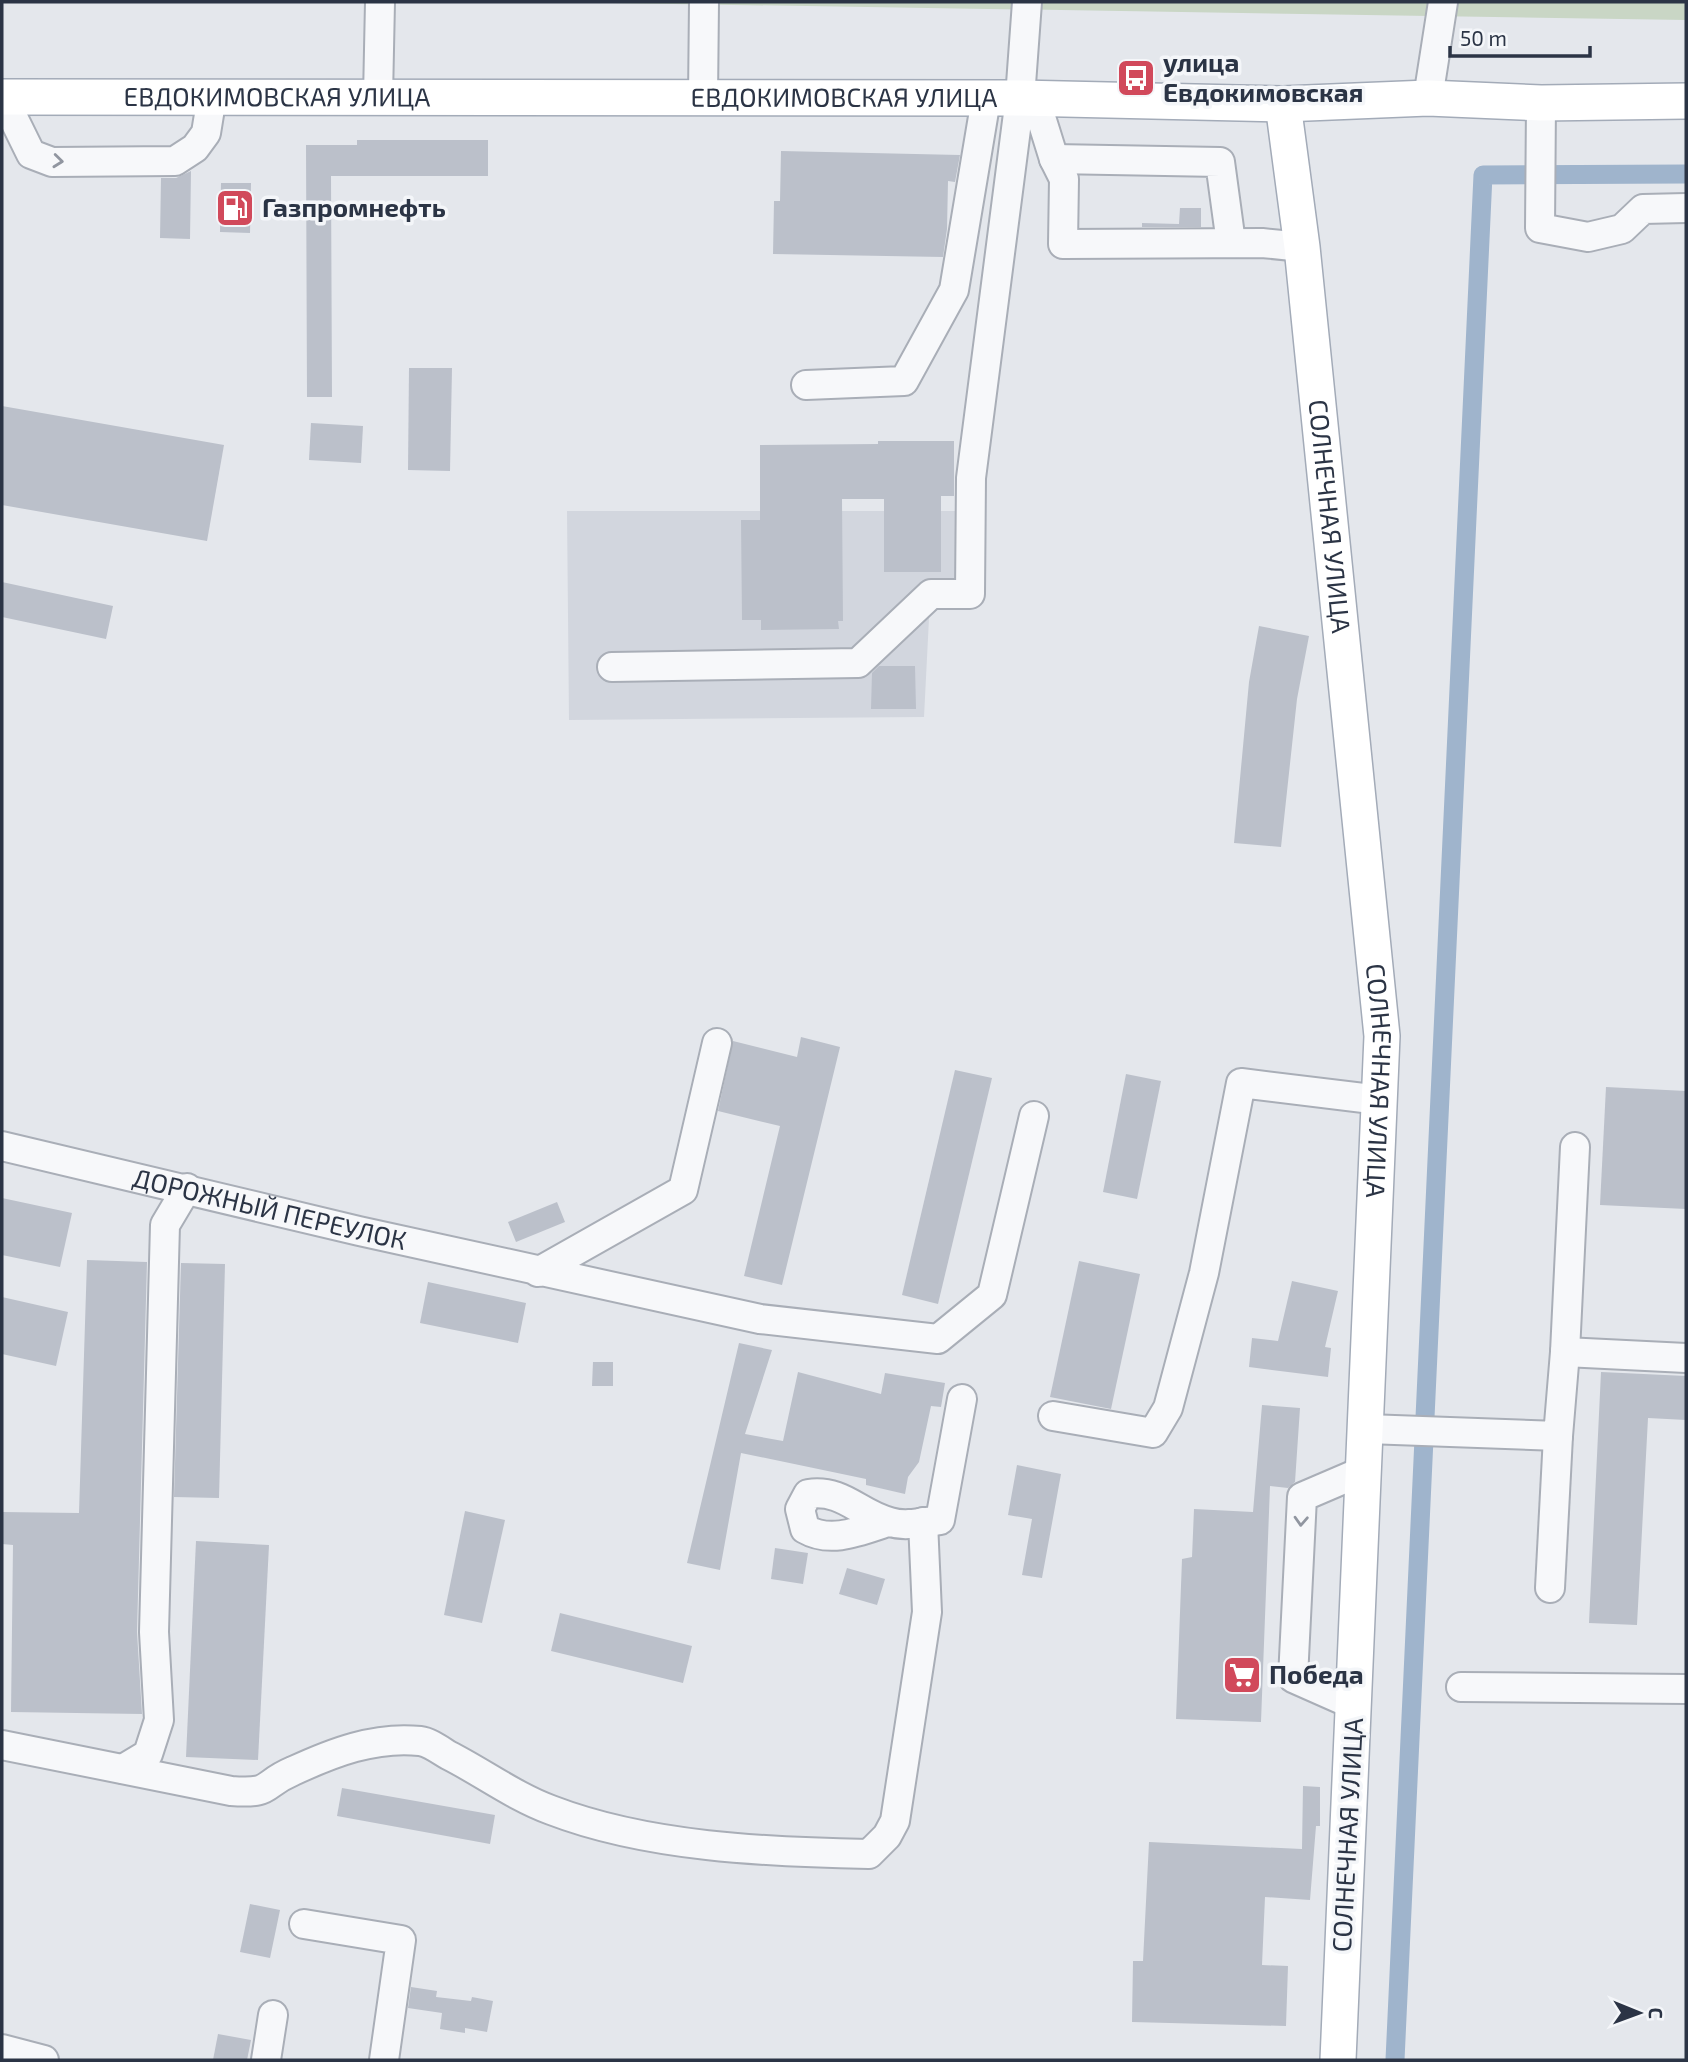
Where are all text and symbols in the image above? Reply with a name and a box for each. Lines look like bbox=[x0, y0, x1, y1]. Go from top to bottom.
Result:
scale bar bbox=[1450, 14, 1590, 58]
text: 50 m bbox=[1460, 25, 1507, 50]
place label: улица Евдокимовская bbox=[1163, 46, 1363, 107]
bus stop icon: улица Евдокимовская bbox=[1115, 57, 1157, 99]
street label: ЕВДОКИМОВСКАЯ УЛИЦА bbox=[124, 80, 430, 111]
street label: ЕВДОКИМОВСКАЯ УЛИЦА bbox=[691, 81, 997, 112]
one-way arrow bbox=[53, 154, 64, 169]
fuel station icon: Газпромнефть bbox=[214, 187, 256, 229]
place label: Газпромнефть bbox=[262, 191, 446, 222]
street label: СОЛНЕЧНАЯ УЛИЦА bbox=[1304, 398, 1358, 635]
street label: СОЛНЕЧНАЯ УЛИЦА bbox=[1361, 962, 1399, 1199]
street label: ДОРОЖНЫЙ ПЕРЕУЛОК bbox=[130, 1161, 409, 1255]
one-way arrow bbox=[1293, 1515, 1308, 1526]
supermarket icon: Победа bbox=[1221, 1654, 1263, 1696]
place label: Победа bbox=[1269, 1658, 1364, 1689]
street label: СОЛНЕЧНАЯ УЛИЦА bbox=[1325, 1717, 1368, 1953]
north arrow bbox=[1604, 1978, 1674, 2048]
text: С bbox=[1645, 2008, 1668, 2019]

